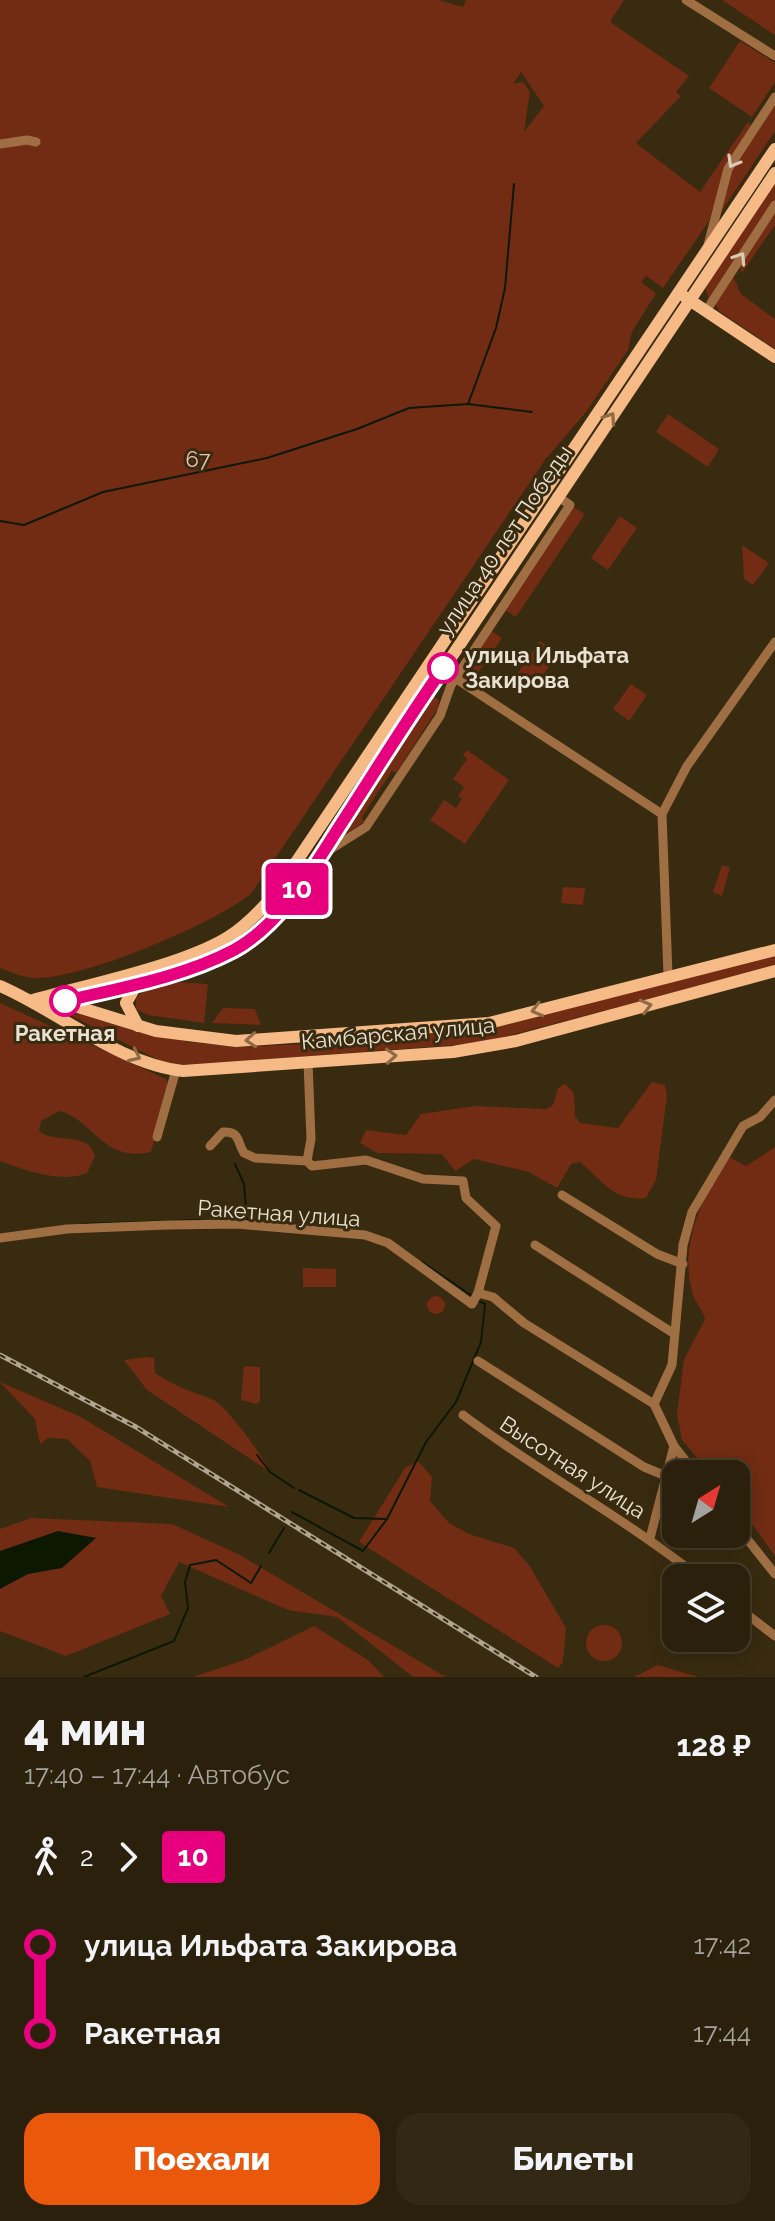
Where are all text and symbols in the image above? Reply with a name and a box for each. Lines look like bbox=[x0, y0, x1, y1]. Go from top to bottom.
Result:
one-way arrow bbox=[727, 153, 743, 168]
one-way arrow bbox=[730, 252, 745, 267]
one-way arrow bbox=[601, 412, 616, 426]
street label: улица 40 лет Победы bbox=[431, 440, 577, 640]
park label: 67 bbox=[185, 446, 211, 472]
place label: улица Ильфата Закирова bbox=[465, 642, 629, 693]
marker: улица Ильфата Закирова bbox=[428, 653, 458, 683]
line badge: 10 bbox=[261, 863, 333, 915]
text: 10 bbox=[281, 872, 313, 905]
marker: Ракетная bbox=[50, 986, 80, 1016]
one-way arrow bbox=[638, 999, 652, 1015]
one-way arrow bbox=[530, 1000, 544, 1017]
street label: Камбарская улица bbox=[300, 1012, 496, 1054]
place label: Ракетная bbox=[15, 1020, 115, 1046]
one-way arrow bbox=[244, 1031, 257, 1048]
one-way arrow bbox=[126, 1046, 141, 1062]
one-way arrow bbox=[385, 1048, 398, 1065]
street label: Ракетная улица bbox=[197, 1194, 361, 1232]
street label: Высотная улица bbox=[495, 1410, 651, 1524]
north arrow bbox=[662, 1460, 750, 1548]
map controls bbox=[662, 1460, 750, 1652]
button: layers bbox=[662, 1564, 750, 1652]
text: 4 мин bbox=[24, 1704, 146, 1755]
text: 128 ₽ bbox=[677, 1728, 751, 1763]
text: 17:40 – 17:44 · Автобус bbox=[24, 1760, 290, 1790]
icon: walk bbox=[24, 1835, 68, 1879]
icon: forward bbox=[106, 1835, 150, 1879]
text: 10 bbox=[178, 1840, 209, 1873]
text: 2 bbox=[80, 1842, 94, 1872]
text: улица Ильфата Закирова bbox=[84, 1928, 457, 1963]
text: 17:42 bbox=[693, 1930, 751, 1960]
text: Ракетная bbox=[84, 2016, 221, 2051]
text: 17:44 bbox=[693, 2018, 751, 2048]
button: Поехали bbox=[24, 2113, 380, 2205]
button: Билеты bbox=[396, 2113, 751, 2205]

